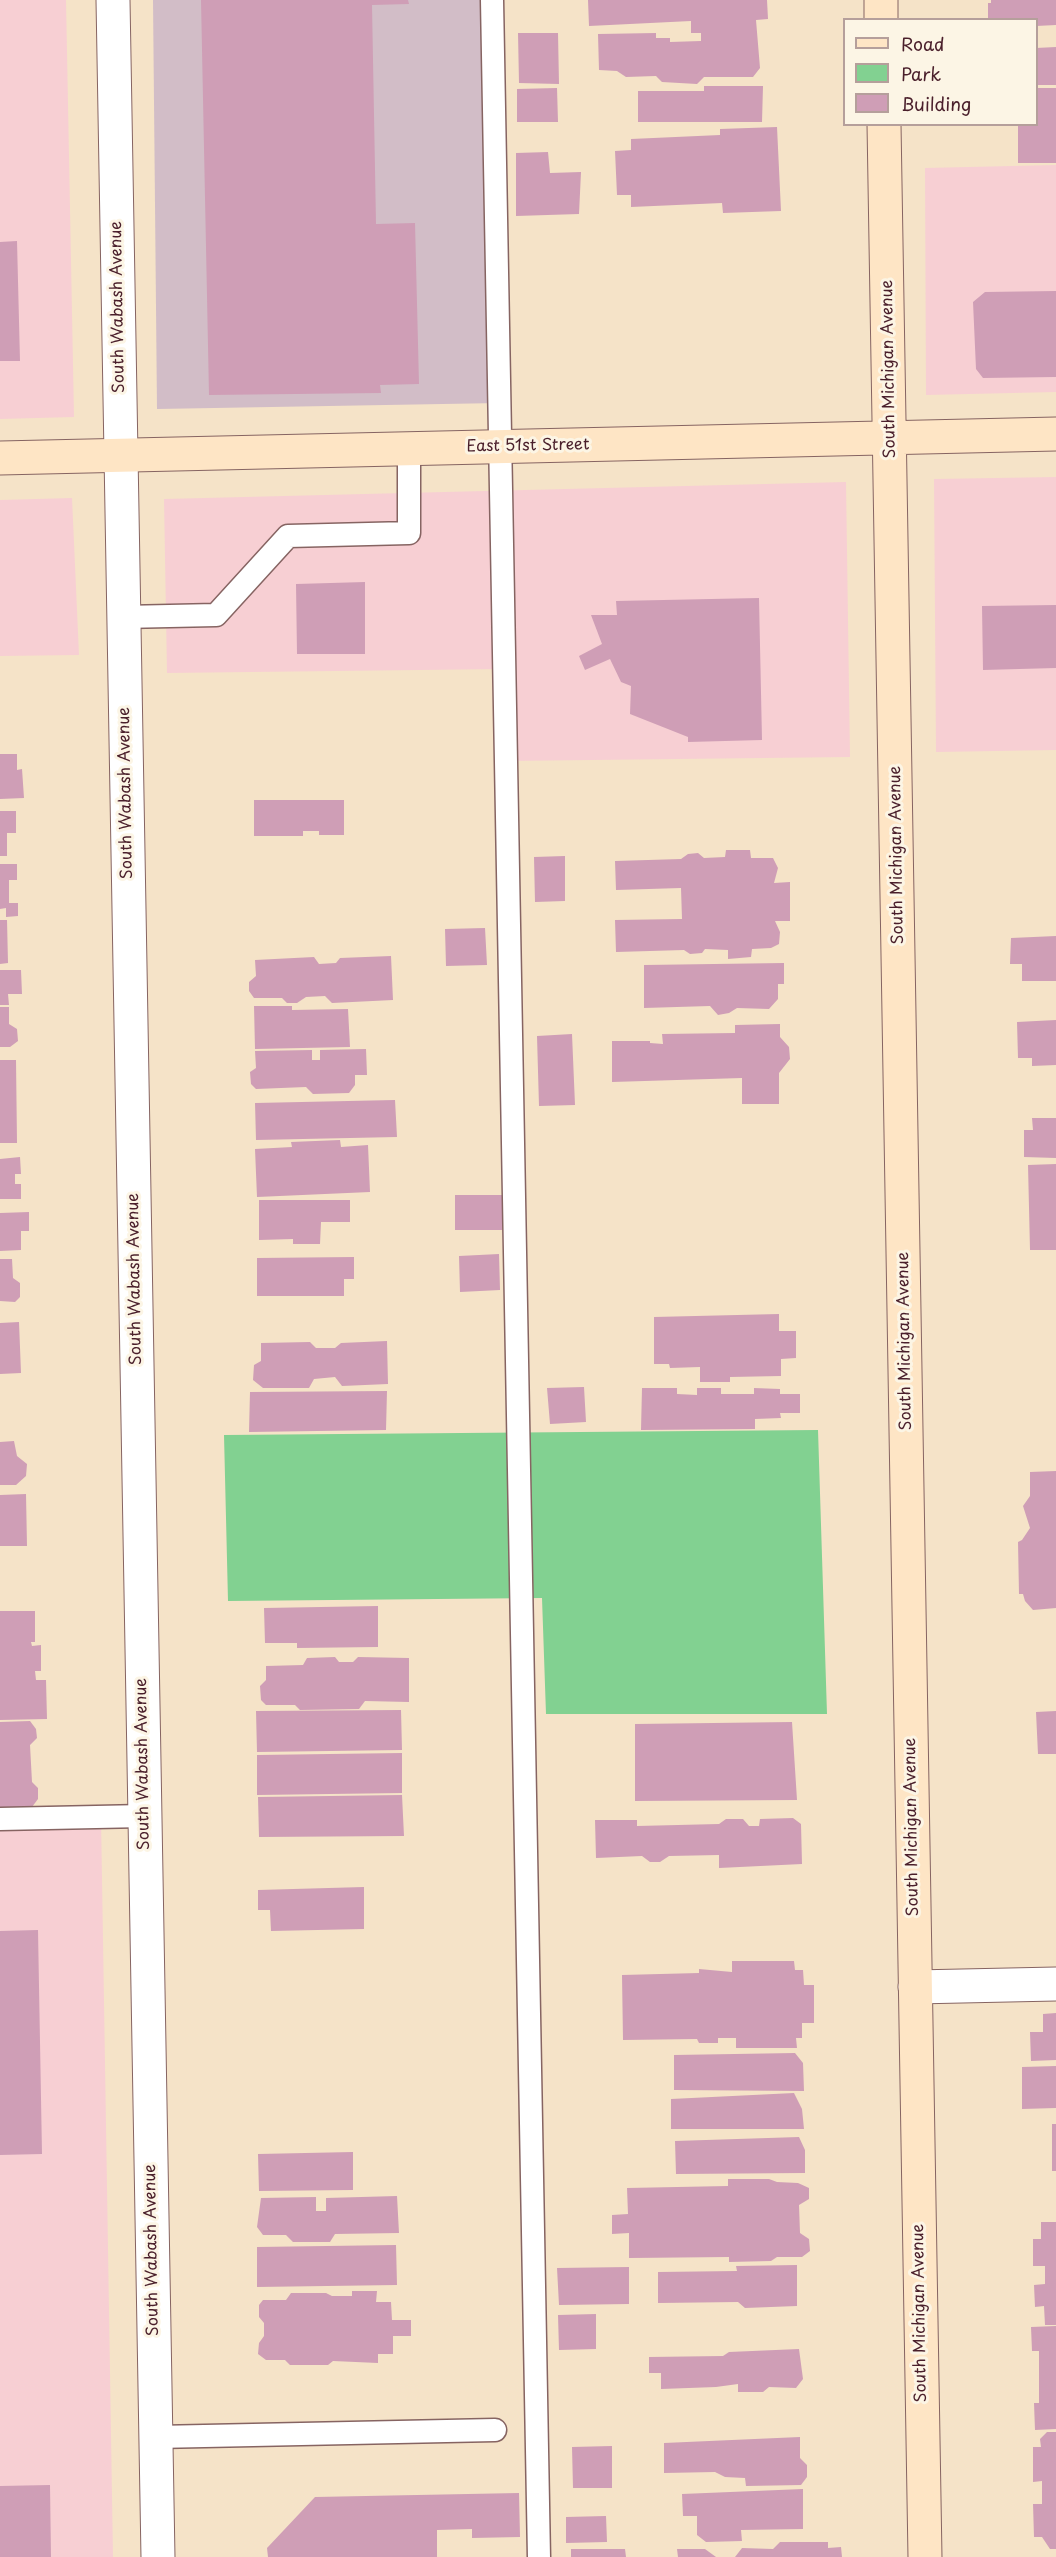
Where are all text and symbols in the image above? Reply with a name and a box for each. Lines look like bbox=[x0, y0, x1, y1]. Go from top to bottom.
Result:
legend bbox=[843, 18, 1038, 126]
text: Road bbox=[901, 30, 945, 57]
text: Park bbox=[901, 60, 941, 87]
text: Building bbox=[901, 90, 971, 117]
street label: South Wabash Avenue bbox=[107, 221, 129, 393]
street label: South Michigan Avenue bbox=[878, 280, 900, 458]
street label: East 51st Street bbox=[466, 435, 590, 457]
street label: South Wabash Avenue bbox=[115, 707, 137, 879]
street label: South Michigan Avenue bbox=[886, 766, 908, 944]
street label: South Wabash Avenue bbox=[124, 1193, 146, 1365]
street label: South Michigan Avenue bbox=[894, 1252, 916, 1430]
street label: South Wabash Avenue bbox=[132, 1678, 154, 1850]
street label: South Michigan Avenue bbox=[901, 1738, 923, 1916]
street label: South Wabash Avenue bbox=[141, 2164, 163, 2336]
street label: South Michigan Avenue bbox=[909, 2224, 931, 2402]

